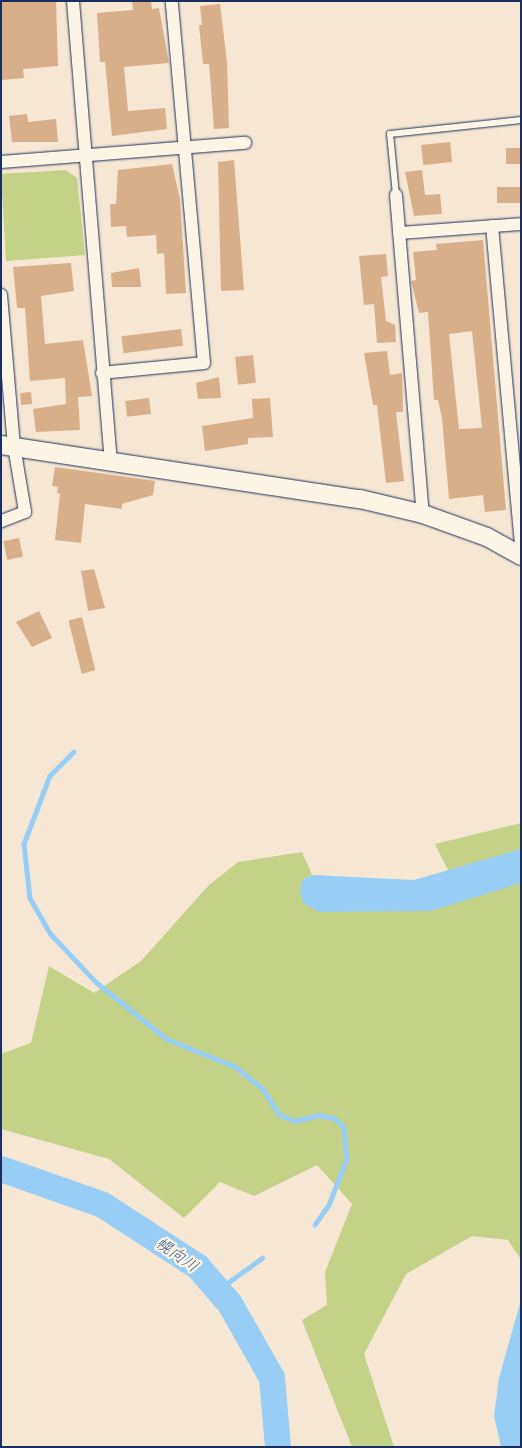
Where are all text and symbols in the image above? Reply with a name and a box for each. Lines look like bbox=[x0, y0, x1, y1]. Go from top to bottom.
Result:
water label: 幌向川 bbox=[152, 1233, 202, 1277]

